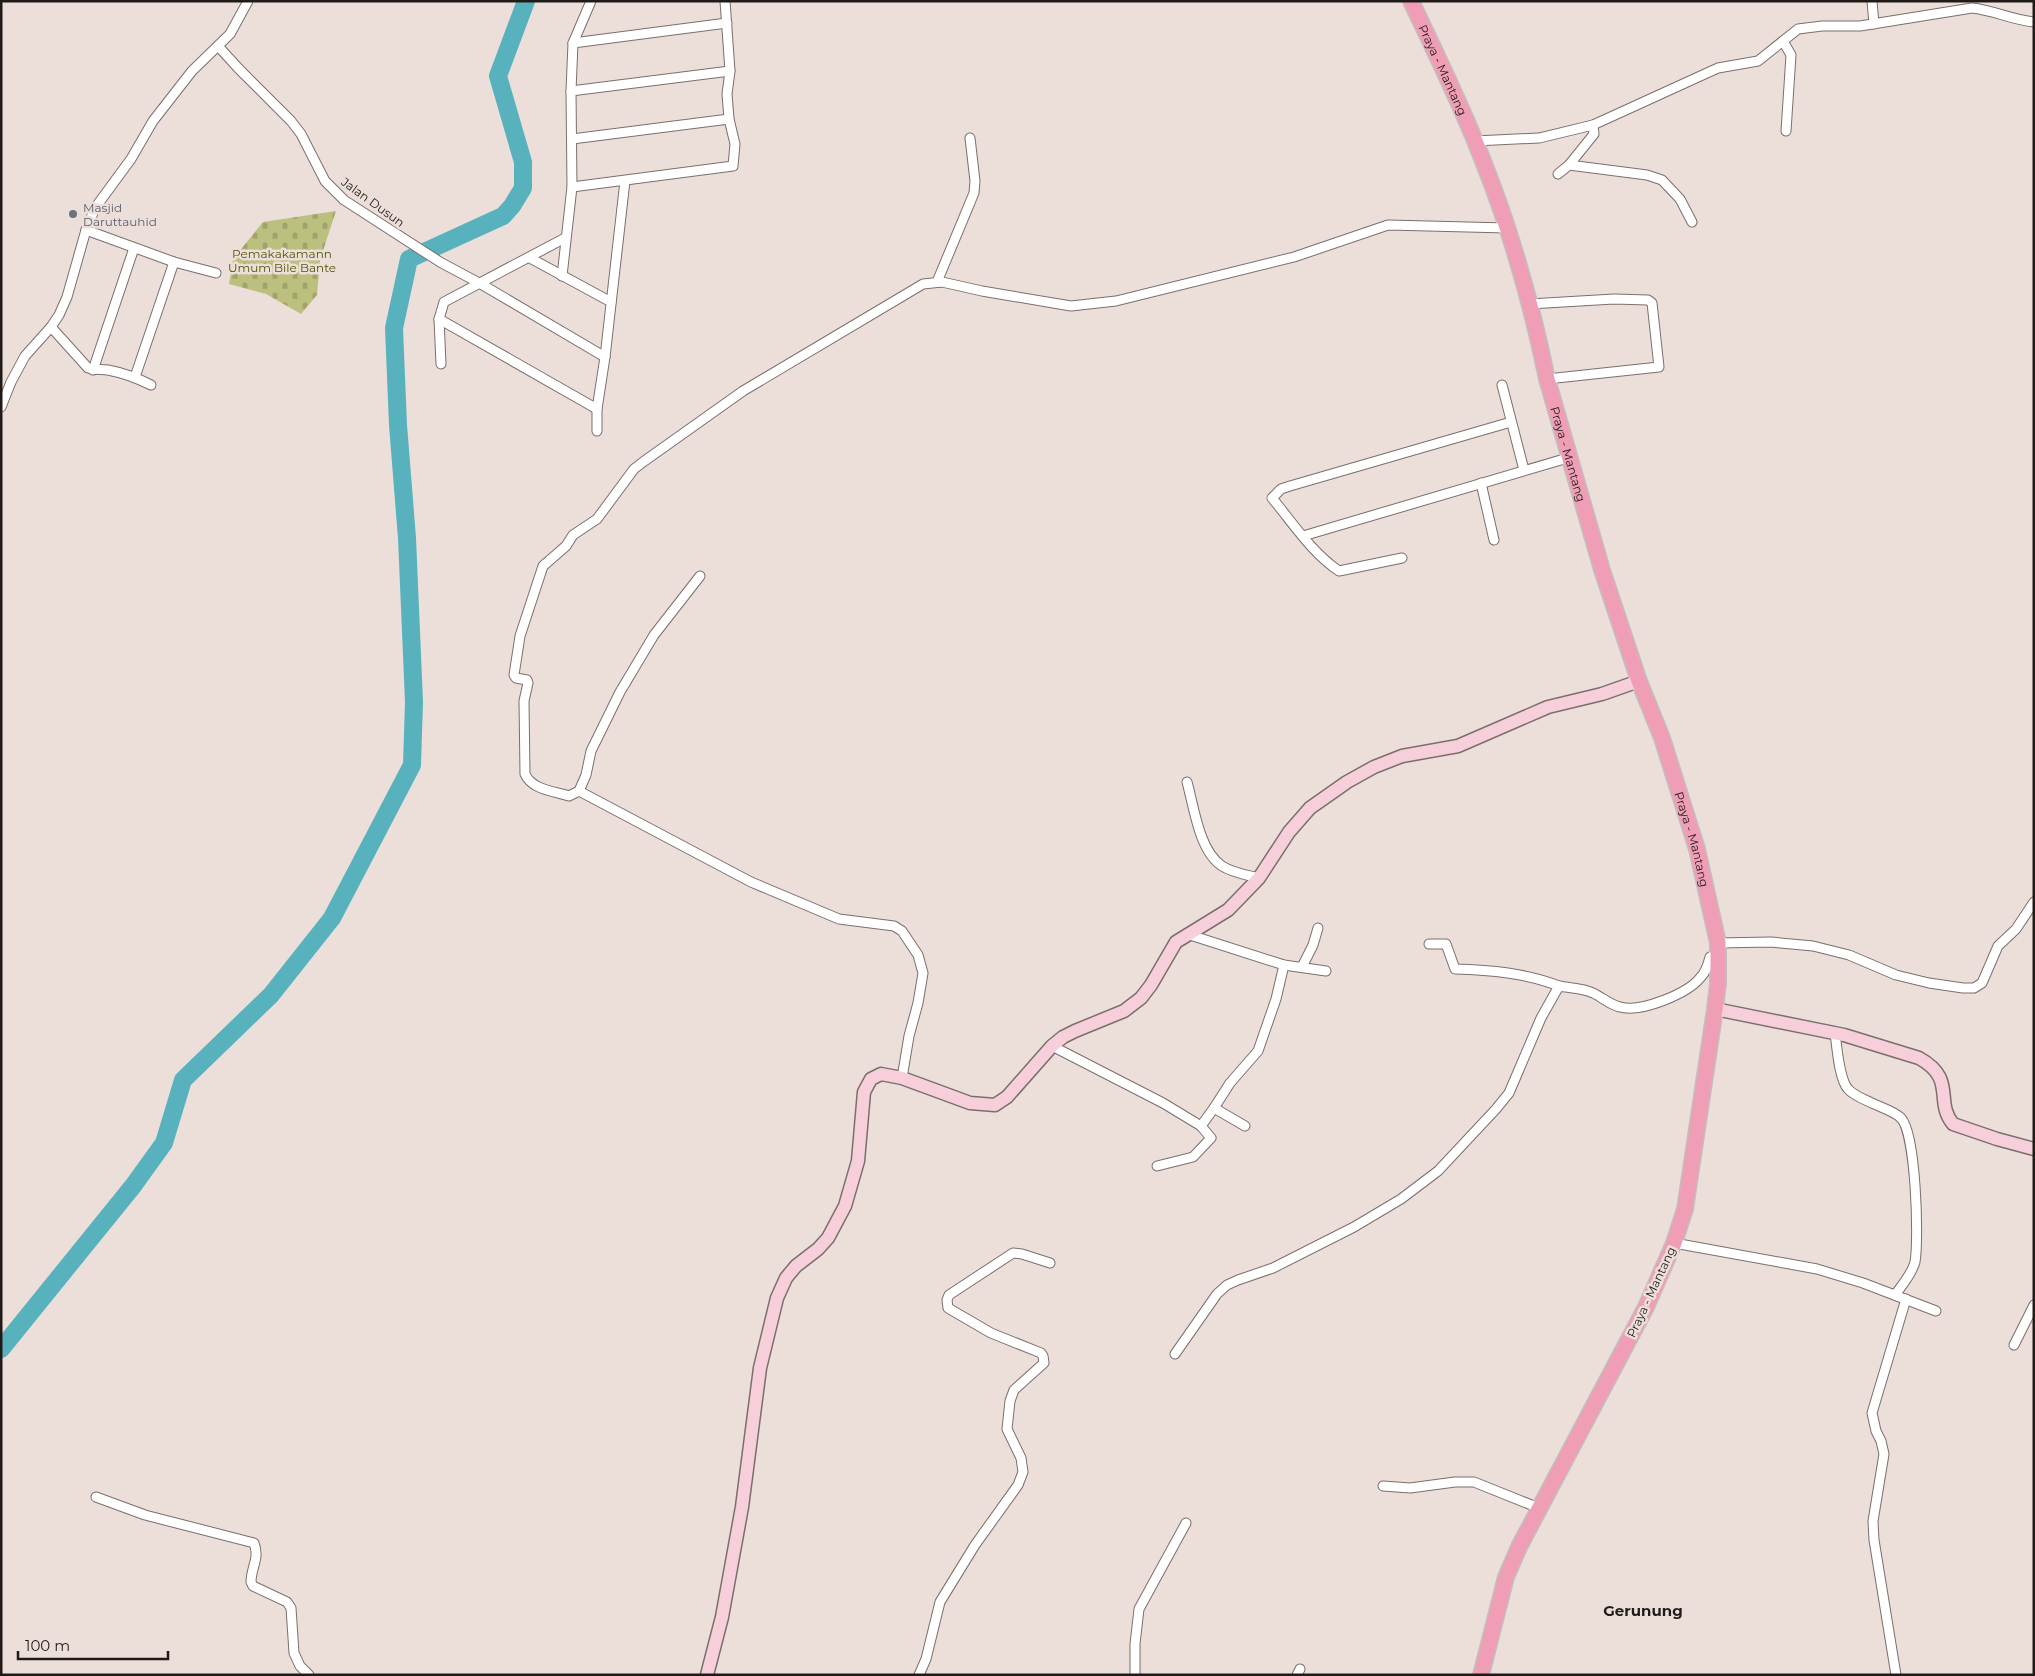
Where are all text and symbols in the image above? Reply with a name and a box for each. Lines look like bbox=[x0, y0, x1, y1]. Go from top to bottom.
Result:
street label: Praya - Mantang bbox=[1416, 22, 1471, 118]
street label: Jalan Dusun bbox=[338, 173, 408, 230]
place label: Masjid Daruttauhid bbox=[83, 200, 157, 229]
marker: Masjid Daruttauhid bbox=[67, 208, 79, 220]
park label: Pemakakamann Umum Bile Bante bbox=[228, 246, 336, 275]
street label: Praya - Mantang bbox=[1548, 405, 1589, 503]
street label: Praya - Mantang bbox=[1672, 790, 1713, 888]
street label: Praya - Mantang bbox=[1623, 1244, 1679, 1340]
district label: Gerunung bbox=[1603, 1601, 1683, 1620]
scale bar bbox=[18, 1628, 168, 1660]
text: 100 m bbox=[25, 1636, 70, 1655]

